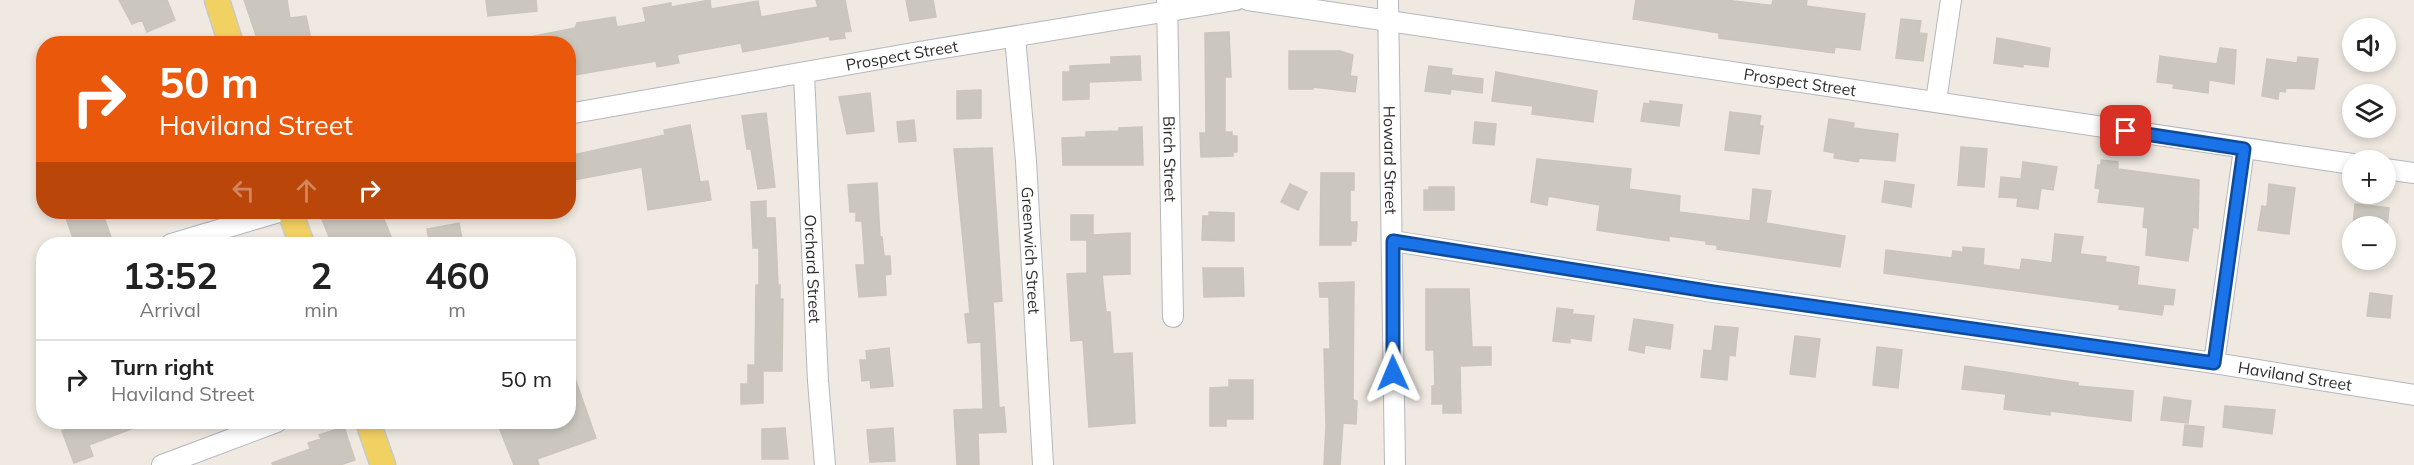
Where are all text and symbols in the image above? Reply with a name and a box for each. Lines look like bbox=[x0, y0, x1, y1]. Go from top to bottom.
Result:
map controls bbox=[2342, 18, 2396, 270]
button: sound bbox=[2342, 18, 2396, 72]
street label: Prospect Street bbox=[844, 36, 960, 75]
text: 50 m bbox=[159, 56, 259, 109]
icon: right bbox=[60, 60, 138, 138]
street label: Prospect Street bbox=[1742, 64, 1858, 100]
button: layers bbox=[2342, 84, 2396, 138]
pin bbox=[2100, 105, 2151, 156]
street label: Howard Street bbox=[1380, 106, 1401, 215]
text: Haviland Street bbox=[159, 108, 353, 142]
icon: arrive bbox=[2109, 114, 2142, 147]
street label: Birch Street bbox=[1159, 116, 1181, 203]
button: + bbox=[2342, 150, 2396, 204]
icon: left bbox=[227, 174, 260, 207]
icon: ahead bbox=[290, 174, 323, 207]
icon: right bbox=[353, 174, 386, 207]
street label: Greenwich Street bbox=[1017, 186, 1045, 315]
street label: Orchard Street bbox=[800, 214, 825, 324]
button: − bbox=[2342, 216, 2396, 270]
text: 13:52 bbox=[122, 253, 218, 298]
text: 2 bbox=[310, 253, 332, 298]
text: 460 bbox=[425, 253, 490, 298]
text: Arrival bbox=[140, 297, 201, 322]
text: min bbox=[304, 297, 338, 322]
text: m bbox=[448, 297, 466, 322]
position arrow bbox=[1361, 341, 1425, 405]
text: Turn right bbox=[111, 353, 214, 381]
street label: Haviland Street bbox=[2237, 357, 2354, 395]
icon: right bbox=[60, 363, 93, 396]
text: 50 m bbox=[501, 365, 552, 393]
text: Haviland Street bbox=[111, 381, 255, 406]

